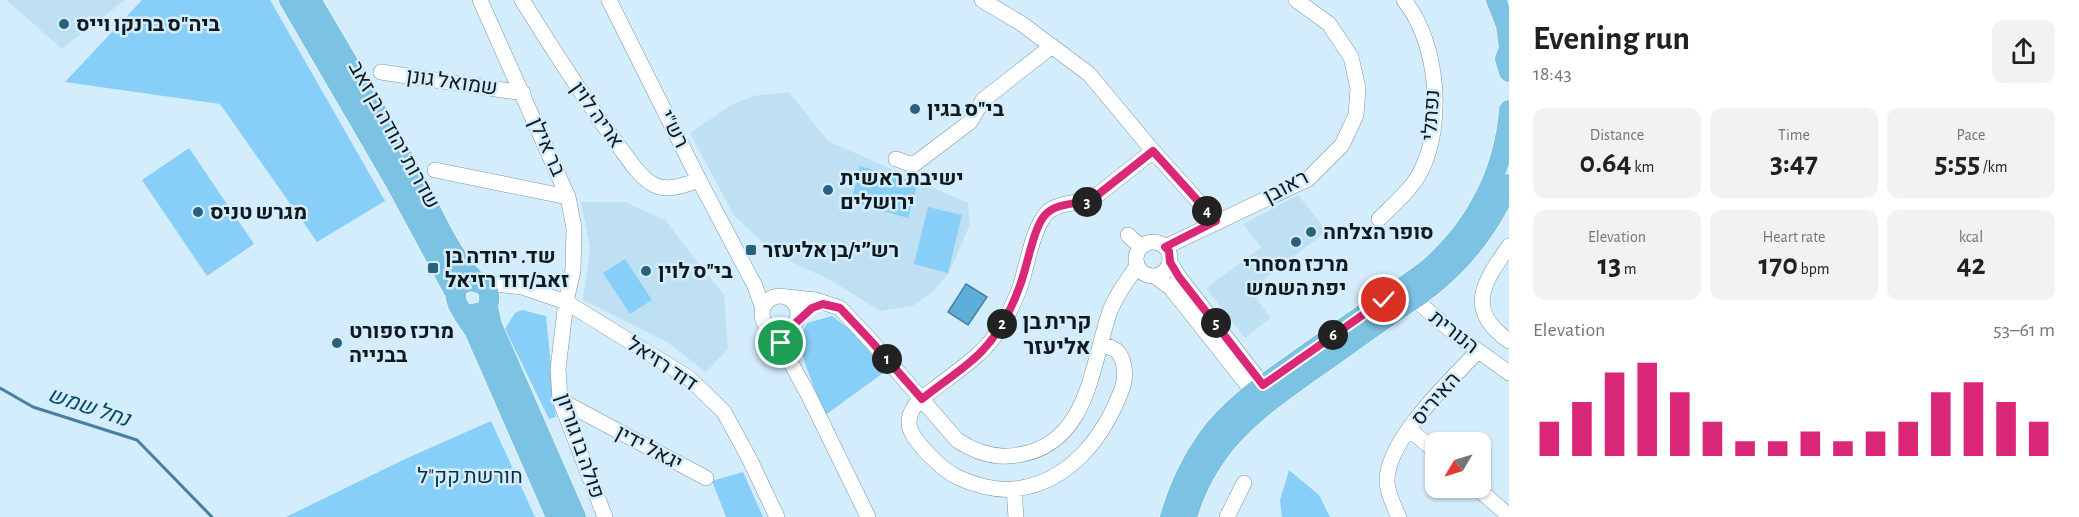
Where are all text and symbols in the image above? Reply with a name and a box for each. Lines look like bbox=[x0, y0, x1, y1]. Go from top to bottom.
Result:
place label: ביה"ס ברנקו וייס bbox=[76, 14, 221, 35]
marker: ביה"ס ברנקו וייס bbox=[57, 17, 71, 31]
button: share bbox=[1992, 20, 2055, 83]
text: Evening run bbox=[1533, 23, 1690, 56]
street label: שדרות יהודה בן זאב bbox=[345, 58, 443, 212]
text: 18:43 bbox=[1533, 64, 1572, 84]
street label: שמואל גונן bbox=[405, 65, 499, 99]
street label: אריה לוין bbox=[567, 78, 627, 152]
street label: נפתלי bbox=[1419, 89, 1443, 141]
place label: בי"ס בגין bbox=[927, 99, 1005, 120]
marker: בי"ס בגין bbox=[908, 102, 922, 116]
street label: רש"י bbox=[656, 107, 692, 151]
street label: בר אילן bbox=[525, 115, 569, 179]
text: Distance bbox=[1590, 127, 1644, 143]
text: Time bbox=[1778, 127, 1810, 143]
text: Pace bbox=[1957, 127, 1985, 143]
text: 0.64 bbox=[1580, 148, 1632, 178]
text: 3:47 bbox=[1770, 148, 1818, 178]
text: 5:55 bbox=[1934, 148, 1980, 178]
text: km bbox=[1632, 159, 1654, 175]
text: /km bbox=[1980, 159, 2008, 175]
street label: ראובן bbox=[1260, 167, 1312, 207]
place label: ישיבת ראשית ירושלים bbox=[840, 168, 964, 213]
marker: ישיבת ראשית ירושלים bbox=[821, 183, 835, 197]
pin: 3 bbox=[1072, 187, 1102, 217]
text: 3 bbox=[1084, 194, 1090, 210]
pin: 4 bbox=[1192, 196, 1222, 226]
place label: מגרש טניס bbox=[210, 202, 307, 223]
text: 4 bbox=[1203, 203, 1211, 219]
marker: מגרש טניס bbox=[191, 205, 205, 219]
place label: סופר הצלחה bbox=[1323, 222, 1434, 243]
marker: סופר הצלחה bbox=[1304, 225, 1318, 239]
text: Elevation bbox=[1588, 229, 1646, 245]
text: Heart rate bbox=[1763, 229, 1825, 245]
text: kcal bbox=[1959, 229, 1983, 245]
marker: מרכז מסחרי יפת השמש bbox=[1289, 235, 1303, 249]
place label: רש״י/בן אליעזר bbox=[763, 240, 899, 261]
marker: רש״י/בן אליעזר bbox=[744, 243, 758, 257]
place label: שד. יהודה בן זאב/דוד רזיאל bbox=[445, 246, 569, 291]
text: 13 bbox=[1597, 250, 1621, 280]
text: 170 bbox=[1758, 250, 1798, 280]
text: 42 bbox=[1956, 250, 1986, 280]
place label: מרכז מסחרי יפת השמש bbox=[1243, 254, 1349, 299]
marker: שד. יהודה בן זאב/דוד רזיאל bbox=[426, 261, 440, 275]
place label: בי"ס לוין bbox=[658, 261, 733, 282]
text: m bbox=[1621, 261, 1637, 277]
text: bpm bbox=[1798, 261, 1830, 277]
marker: בי"ס לוין bbox=[639, 264, 653, 278]
pin bbox=[1358, 274, 1409, 325]
icon: check bbox=[1367, 283, 1400, 316]
street label: הנורית bbox=[1426, 307, 1482, 357]
pin: 5 bbox=[1201, 308, 1231, 338]
pin: 2 bbox=[987, 309, 1017, 339]
district label: קרית בן אליעזר bbox=[1022, 311, 1092, 358]
text: 5 bbox=[1213, 315, 1219, 331]
text: 2 bbox=[998, 316, 1006, 332]
pin bbox=[755, 317, 806, 368]
pin: 6 bbox=[1318, 320, 1348, 350]
text: Elevation bbox=[1533, 320, 1605, 340]
text: 53–61 m bbox=[1993, 320, 2055, 340]
place label: מרכז ספורט בבנייה bbox=[349, 321, 454, 366]
icon: arrive bbox=[764, 326, 797, 359]
text: 6 bbox=[1329, 327, 1337, 343]
street label: דוד רזיאל bbox=[623, 333, 701, 395]
marker: מרכז ספורט בבנייה bbox=[330, 336, 344, 350]
pin: 1 bbox=[872, 344, 902, 374]
text: 1 bbox=[884, 351, 890, 367]
street label: האיריס bbox=[1408, 369, 1464, 429]
water label: נחל שמש bbox=[45, 383, 135, 431]
street label: פולה בו גוריון bbox=[552, 391, 608, 501]
street label: יגאל ידין bbox=[612, 422, 686, 474]
north arrow bbox=[1425, 432, 1491, 498]
map controls bbox=[1425, 432, 1491, 498]
park label: חורשת קק"ל bbox=[417, 466, 523, 487]

